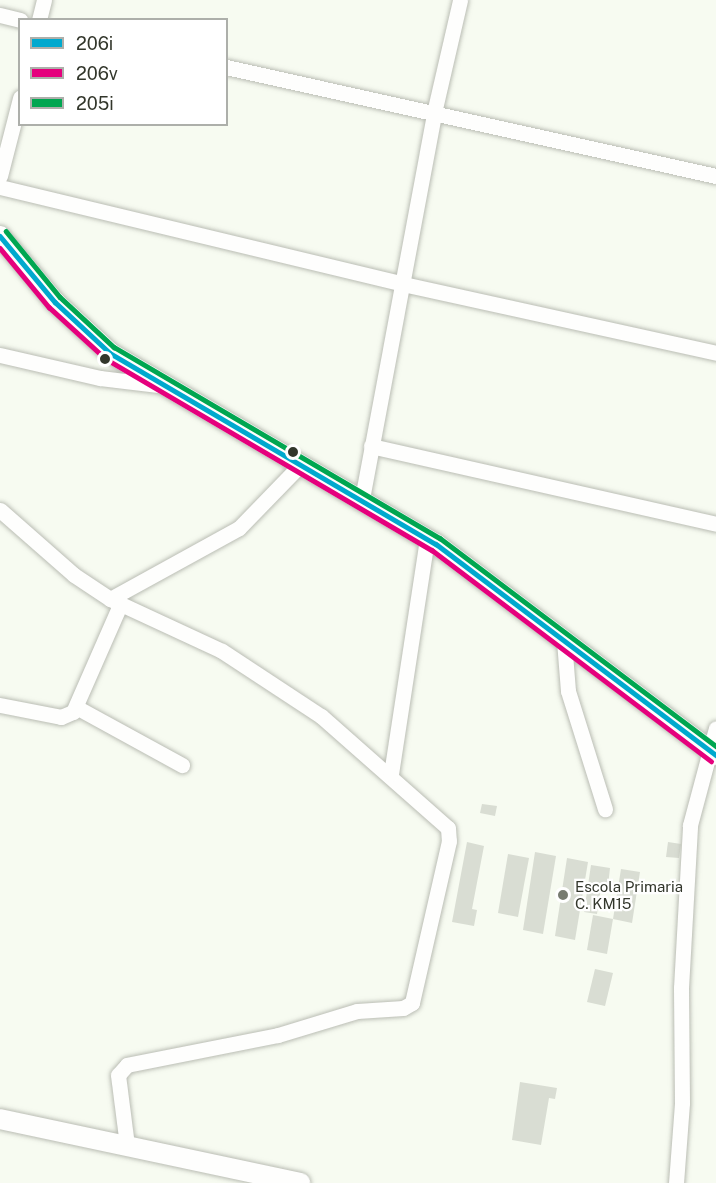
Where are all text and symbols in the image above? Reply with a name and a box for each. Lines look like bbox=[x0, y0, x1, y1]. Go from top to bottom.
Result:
legend bbox=[18, 18, 228, 126]
text: 206i bbox=[76, 33, 113, 54]
text: 206v bbox=[76, 63, 118, 84]
text: 205i bbox=[76, 93, 114, 114]
unlabelled marker bbox=[99, 353, 111, 365]
unlabelled marker bbox=[287, 446, 299, 458]
place label: Escola Primaria C. KM15 bbox=[575, 877, 683, 912]
marker: Escola Primaria C. KM15 bbox=[556, 888, 570, 902]

